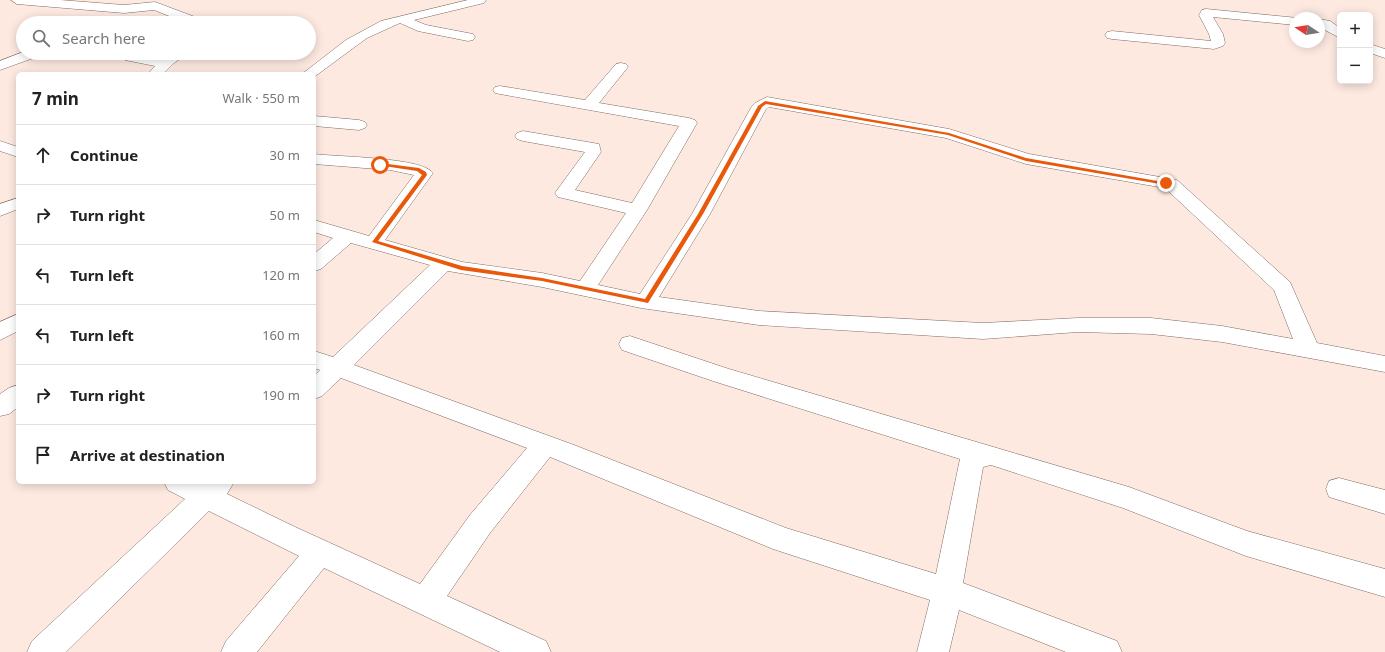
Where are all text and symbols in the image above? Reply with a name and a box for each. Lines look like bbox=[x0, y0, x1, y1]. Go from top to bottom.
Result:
north arrow bbox=[1289, 12, 1325, 48]
map controls bbox=[1337, 12, 1373, 84]
button: + bbox=[1337, 12, 1373, 48]
search box bbox=[16, 16, 316, 60]
icon: search bbox=[30, 27, 52, 49]
text: Search here bbox=[62, 28, 145, 48]
button: − bbox=[1337, 48, 1373, 84]
text: 7 min bbox=[32, 87, 79, 110]
text: Walk · 550 m bbox=[222, 89, 300, 107]
icon: ahead bbox=[32, 144, 54, 166]
text: Continue bbox=[70, 145, 138, 165]
text: 30 m bbox=[270, 146, 300, 164]
route start bbox=[371, 156, 389, 174]
route end bbox=[1157, 174, 1175, 192]
icon: right bbox=[32, 204, 54, 226]
text: Turn right bbox=[70, 205, 145, 225]
text: 50 m bbox=[270, 206, 300, 224]
icon: left bbox=[32, 264, 54, 286]
text: Turn left bbox=[70, 265, 134, 285]
text: 120 m bbox=[262, 266, 300, 284]
icon: left bbox=[32, 324, 54, 346]
text: Turn left bbox=[70, 325, 134, 345]
text: 160 m bbox=[262, 326, 300, 344]
icon: right bbox=[32, 384, 54, 406]
text: Turn right bbox=[70, 385, 145, 405]
text: 190 m bbox=[262, 386, 300, 404]
icon: arrive bbox=[32, 444, 54, 466]
text: Arrive at destination bbox=[70, 445, 225, 465]

